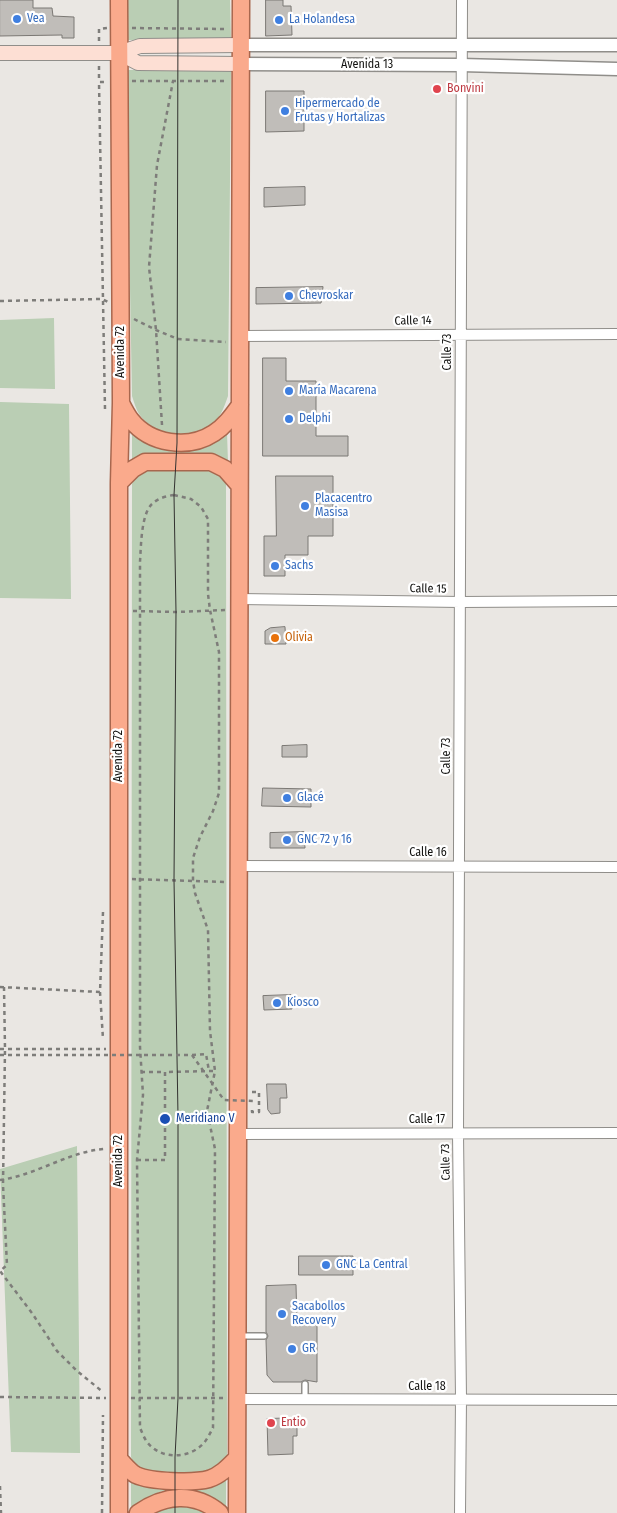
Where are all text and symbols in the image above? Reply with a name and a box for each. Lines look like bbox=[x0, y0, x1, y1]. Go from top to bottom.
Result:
place label: Vea bbox=[27, 12, 45, 26]
marker: Vea bbox=[11, 13, 23, 25]
place label: La Holandesa bbox=[289, 13, 355, 27]
marker: La Holandesa bbox=[273, 14, 285, 26]
street label: Avenida 13 bbox=[341, 58, 393, 72]
place label: Bonvini bbox=[447, 82, 484, 96]
marker: Bonvini bbox=[431, 83, 443, 95]
place label: Hipermercado de Frutas y Hortalizas bbox=[295, 97, 385, 125]
marker: Hipermercado de Frutas y Hortalizas bbox=[279, 105, 291, 117]
place label: Chevroskar bbox=[299, 289, 353, 303]
marker: Chevroskar bbox=[283, 290, 295, 302]
street label: Calle 14 bbox=[394, 313, 432, 329]
street label: Avenida 72 bbox=[114, 326, 128, 378]
street label: Calle 73 bbox=[441, 334, 455, 370]
place label: María Macarena bbox=[299, 384, 377, 398]
marker: María Macarena bbox=[283, 385, 295, 397]
place label: Delphi bbox=[299, 412, 331, 426]
marker: Delphi bbox=[283, 413, 295, 425]
place label: Placacentro Masisa bbox=[315, 492, 372, 520]
marker: Placacentro Masisa bbox=[299, 500, 311, 512]
place label: Sachs bbox=[285, 559, 313, 573]
marker: Sachs bbox=[269, 560, 281, 572]
street label: Calle 15 bbox=[409, 581, 447, 597]
place label: Olivia bbox=[285, 631, 313, 645]
marker: Olivia bbox=[269, 632, 281, 644]
street label: Avenida 72 bbox=[112, 730, 126, 782]
street label: Calle 73 bbox=[440, 738, 454, 774]
place label: Glacé bbox=[297, 791, 324, 805]
marker: Glacé bbox=[281, 792, 293, 804]
place label: GNC 72 y 16 bbox=[297, 833, 352, 847]
marker: GNC 72 y 16 bbox=[281, 834, 293, 846]
street label: Calle 16 bbox=[409, 846, 447, 860]
place label: Kiosco bbox=[287, 996, 319, 1010]
marker: Kiosco bbox=[271, 997, 283, 1009]
marker: Meridiano V bbox=[158, 1112, 172, 1126]
place label: Meridiano V bbox=[176, 1112, 235, 1126]
street label: Calle 17 bbox=[409, 1113, 445, 1127]
street label: Avenida 72 bbox=[112, 1135, 126, 1187]
street label: Calle 73 bbox=[438, 1143, 454, 1181]
place label: GNC La Central bbox=[336, 1258, 408, 1272]
marker: GNC La Central bbox=[320, 1259, 332, 1271]
place label: Sacabollos Recovery bbox=[292, 1300, 345, 1328]
marker: Sacabollos Recovery bbox=[276, 1308, 288, 1320]
place label: GR bbox=[302, 1342, 315, 1356]
marker: GR bbox=[286, 1343, 298, 1355]
street label: Calle 18 bbox=[408, 1380, 446, 1394]
place label: Entio bbox=[281, 1416, 306, 1430]
marker: Entio bbox=[265, 1417, 277, 1429]

